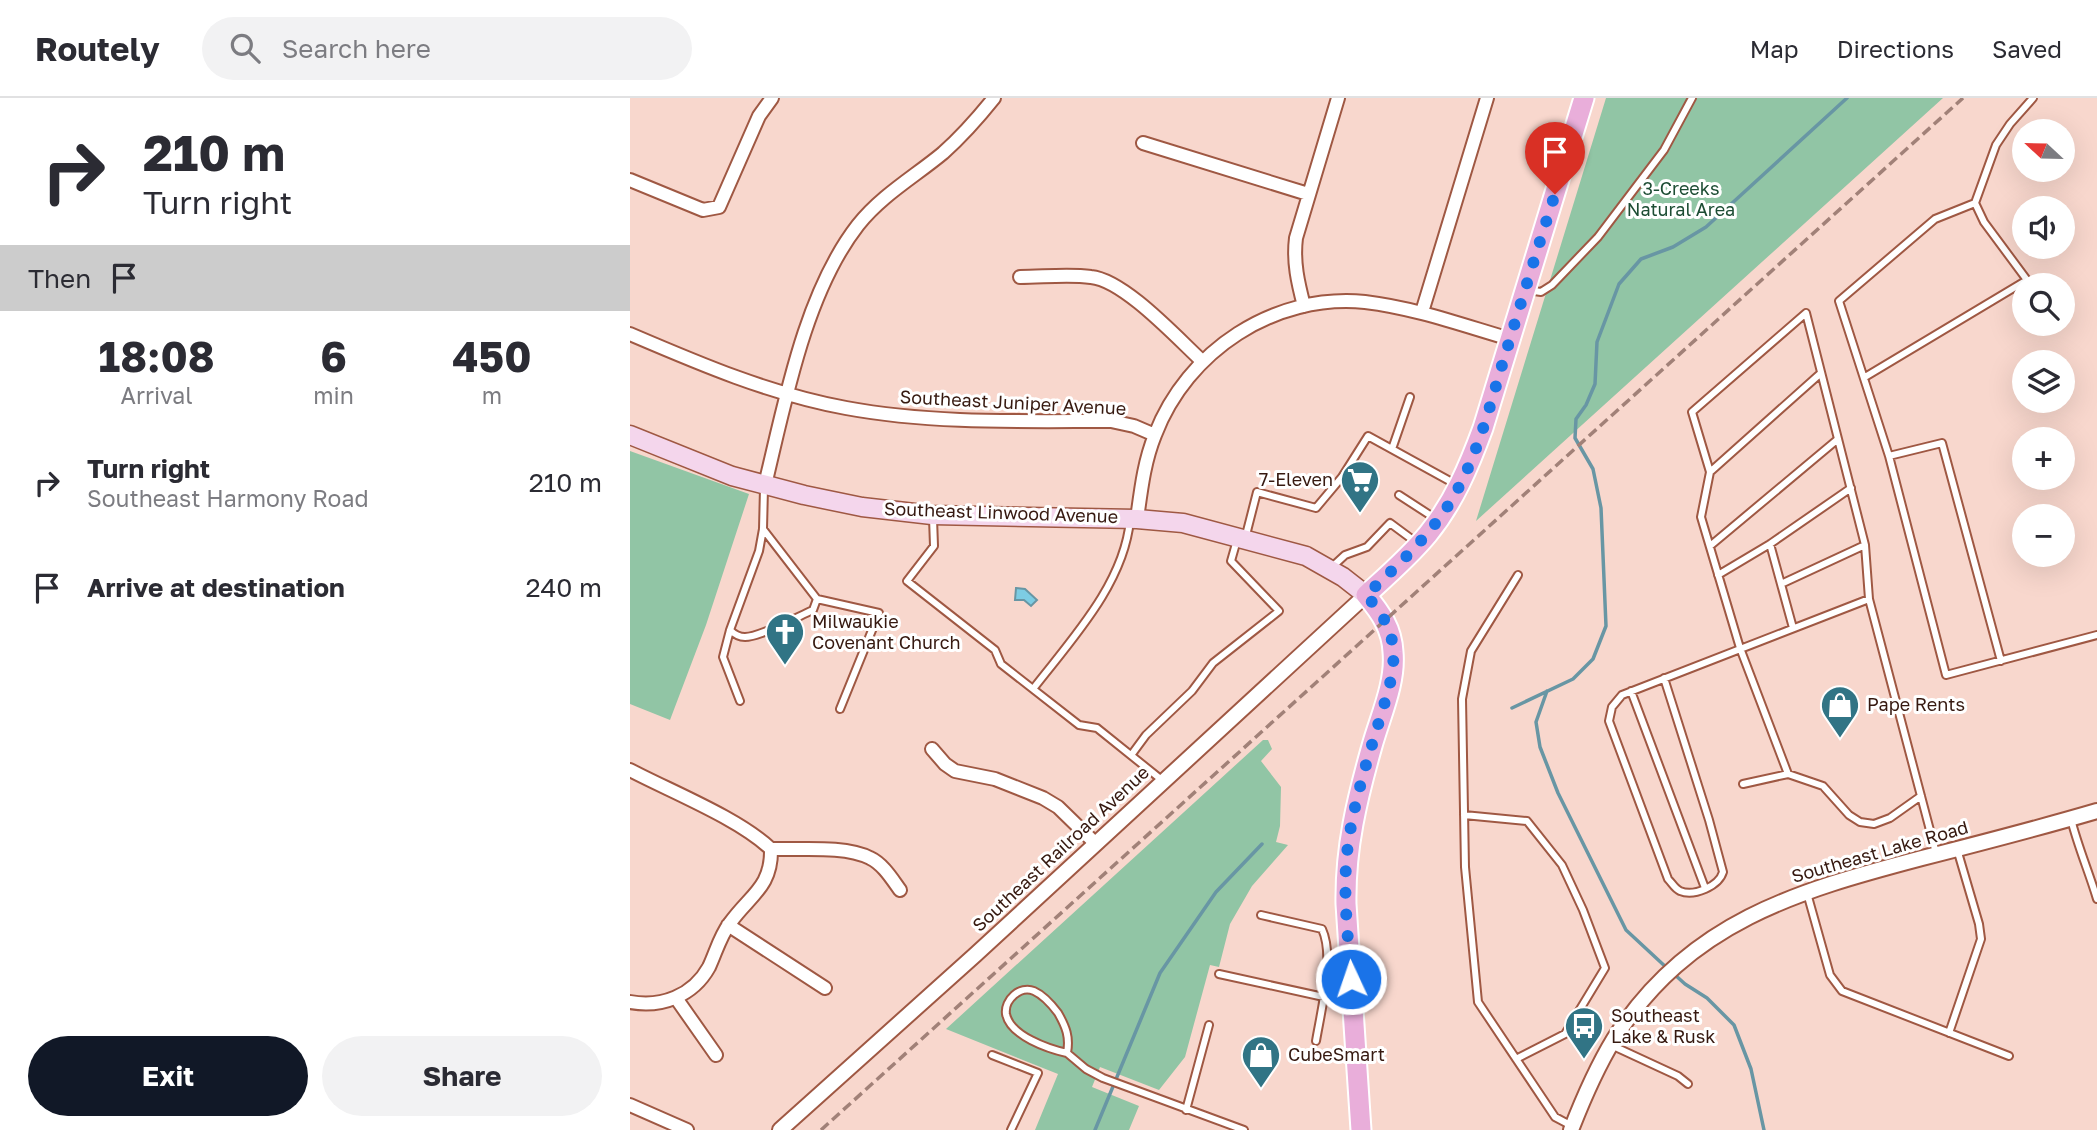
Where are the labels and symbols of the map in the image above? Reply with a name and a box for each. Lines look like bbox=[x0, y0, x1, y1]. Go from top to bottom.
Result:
north arrow bbox=[2012, 119, 2076, 182]
pin bbox=[1525, 122, 1585, 194]
park label: 3-Creeks Natural Area bbox=[1627, 177, 1735, 220]
street label: Southeast Juniper Avenue bbox=[899, 385, 1127, 419]
supermarket icon: 7-Eleven bbox=[1339, 459, 1381, 514]
place label: 7-Eleven bbox=[1259, 468, 1333, 490]
street label: Southeast Linwood Avenue bbox=[884, 497, 1119, 527]
place label: Milwaukie Covenant Church bbox=[812, 610, 961, 653]
church icon: Milwaukie Covenant Church bbox=[764, 611, 806, 666]
shop icon: Pape Rents bbox=[1819, 684, 1861, 739]
place label: Pape Rents bbox=[1867, 693, 1965, 715]
street label: Southeast Railroad Avenue bbox=[968, 761, 1153, 936]
street label: Southeast Lake Road bbox=[1789, 815, 1971, 887]
position arrow bbox=[1314, 942, 1388, 1016]
place label: Southeast Lake & Rusk bbox=[1611, 1004, 1715, 1047]
bus stop icon: Southeast Lake & Rusk bbox=[1563, 1005, 1605, 1060]
shop icon: CubeSmart bbox=[1240, 1034, 1282, 1089]
place label: CubeSmart bbox=[1288, 1043, 1385, 1065]

